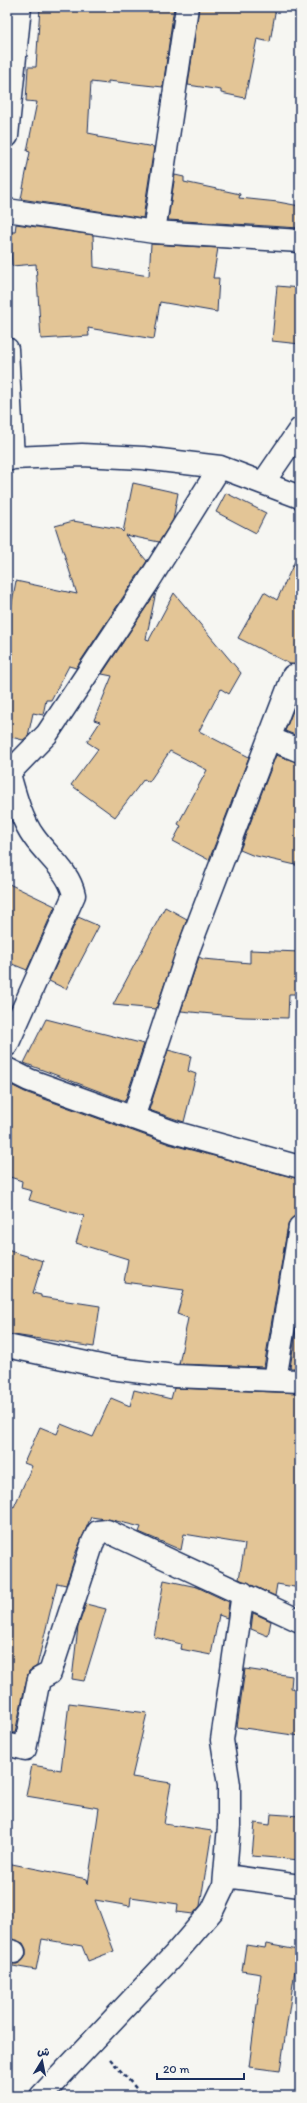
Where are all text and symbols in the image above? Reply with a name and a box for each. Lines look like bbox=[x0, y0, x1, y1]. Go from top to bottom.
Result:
north arrow bbox=[22, 2041, 62, 2081]
text: ش bbox=[37, 2044, 51, 2059]
scale bar bbox=[157, 2055, 244, 2081]
text: 20 m bbox=[163, 2062, 190, 2076]

